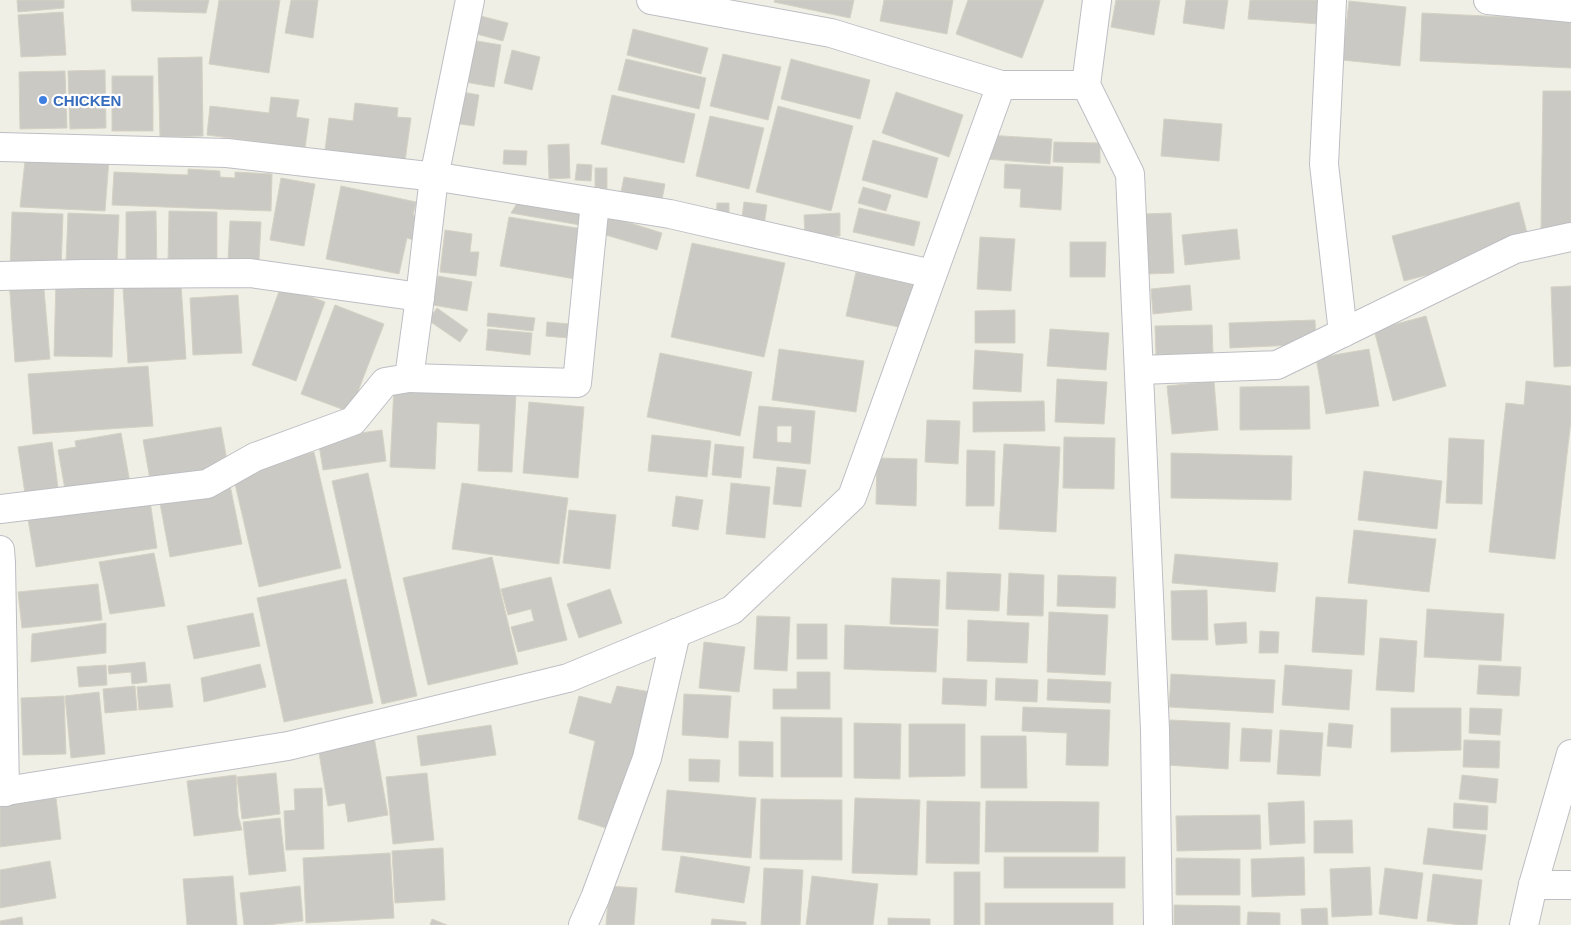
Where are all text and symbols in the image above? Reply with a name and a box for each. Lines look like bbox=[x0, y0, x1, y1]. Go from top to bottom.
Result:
place label: CHICKEN bbox=[53, 92, 121, 109]
marker: CHICKEN bbox=[37, 94, 49, 106]

